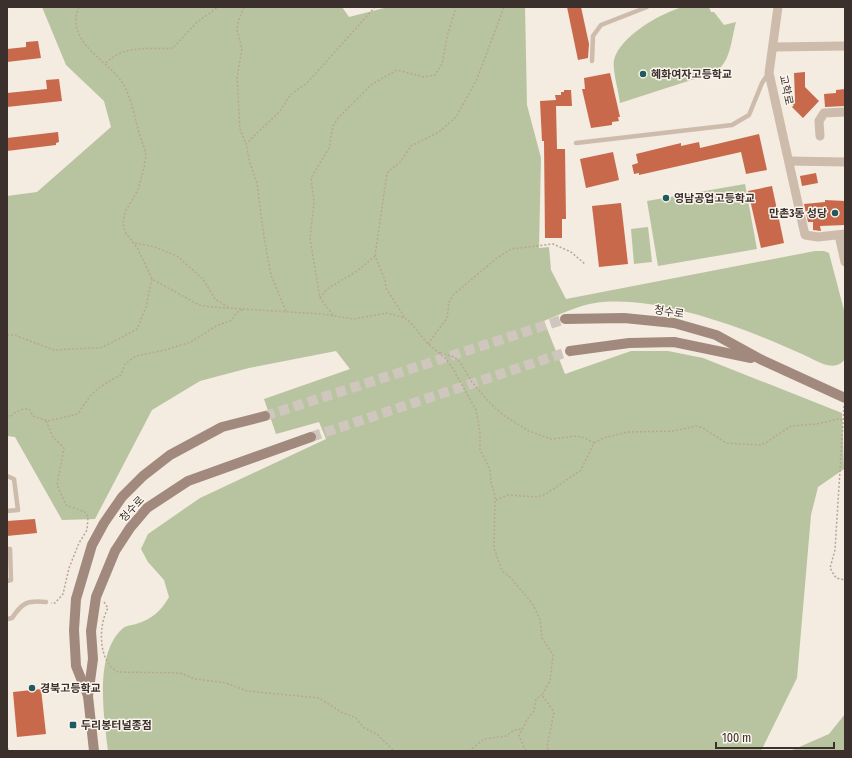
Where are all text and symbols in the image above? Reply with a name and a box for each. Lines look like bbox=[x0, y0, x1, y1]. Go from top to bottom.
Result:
place label: 혜화여자고등학교 bbox=[651, 68, 732, 81]
marker: 혜화여자고등학교 bbox=[638, 69, 648, 79]
street label: 교학로 bbox=[776, 74, 796, 106]
place label: 영남공업고등학교 bbox=[674, 192, 755, 205]
marker: 영남공업고등학교 bbox=[661, 193, 671, 203]
place label: 만촌3동 성당 bbox=[769, 207, 827, 220]
marker: 만촌3동 성당 bbox=[830, 208, 840, 218]
street label: 청수로 bbox=[653, 303, 685, 321]
street label: 청수로 bbox=[117, 493, 147, 525]
place label: 경북고등학교 bbox=[40, 682, 101, 695]
marker: 경북고등학교 bbox=[27, 683, 37, 693]
place label: 두리봉터널종점 bbox=[81, 719, 152, 732]
marker: 두리봉터널종점 bbox=[68, 720, 78, 730]
scale bar bbox=[716, 724, 834, 750]
text: 100 m bbox=[722, 731, 751, 745]

